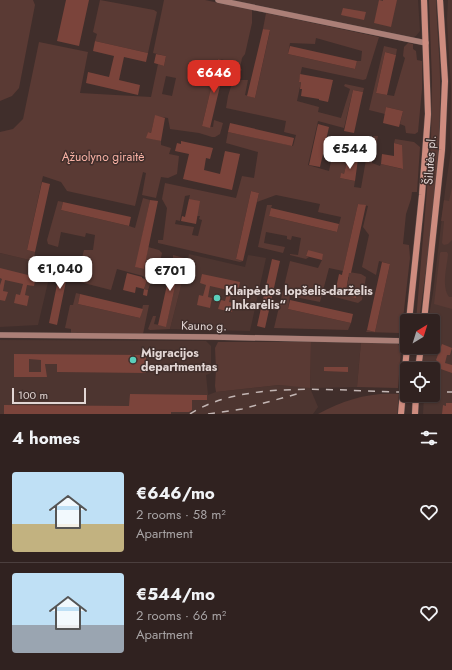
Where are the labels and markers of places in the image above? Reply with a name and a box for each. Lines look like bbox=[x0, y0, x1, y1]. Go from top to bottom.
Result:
pin: €646 bbox=[190, 60, 238, 94]
pin: €544 bbox=[326, 136, 374, 170]
pin: €1,040 bbox=[27, 256, 93, 290]
pin: €701 bbox=[146, 258, 194, 292]
place label: Klaipėdos lopšelis-darželis „Inkarėlis“ bbox=[225, 282, 373, 314]
marker: Klaipėdos lopšelis-darželis „Inkarėlis“ bbox=[212, 293, 222, 303]
place label: Migracijos departmentas bbox=[141, 344, 218, 376]
marker: Migracijos departmentas bbox=[128, 355, 138, 365]

